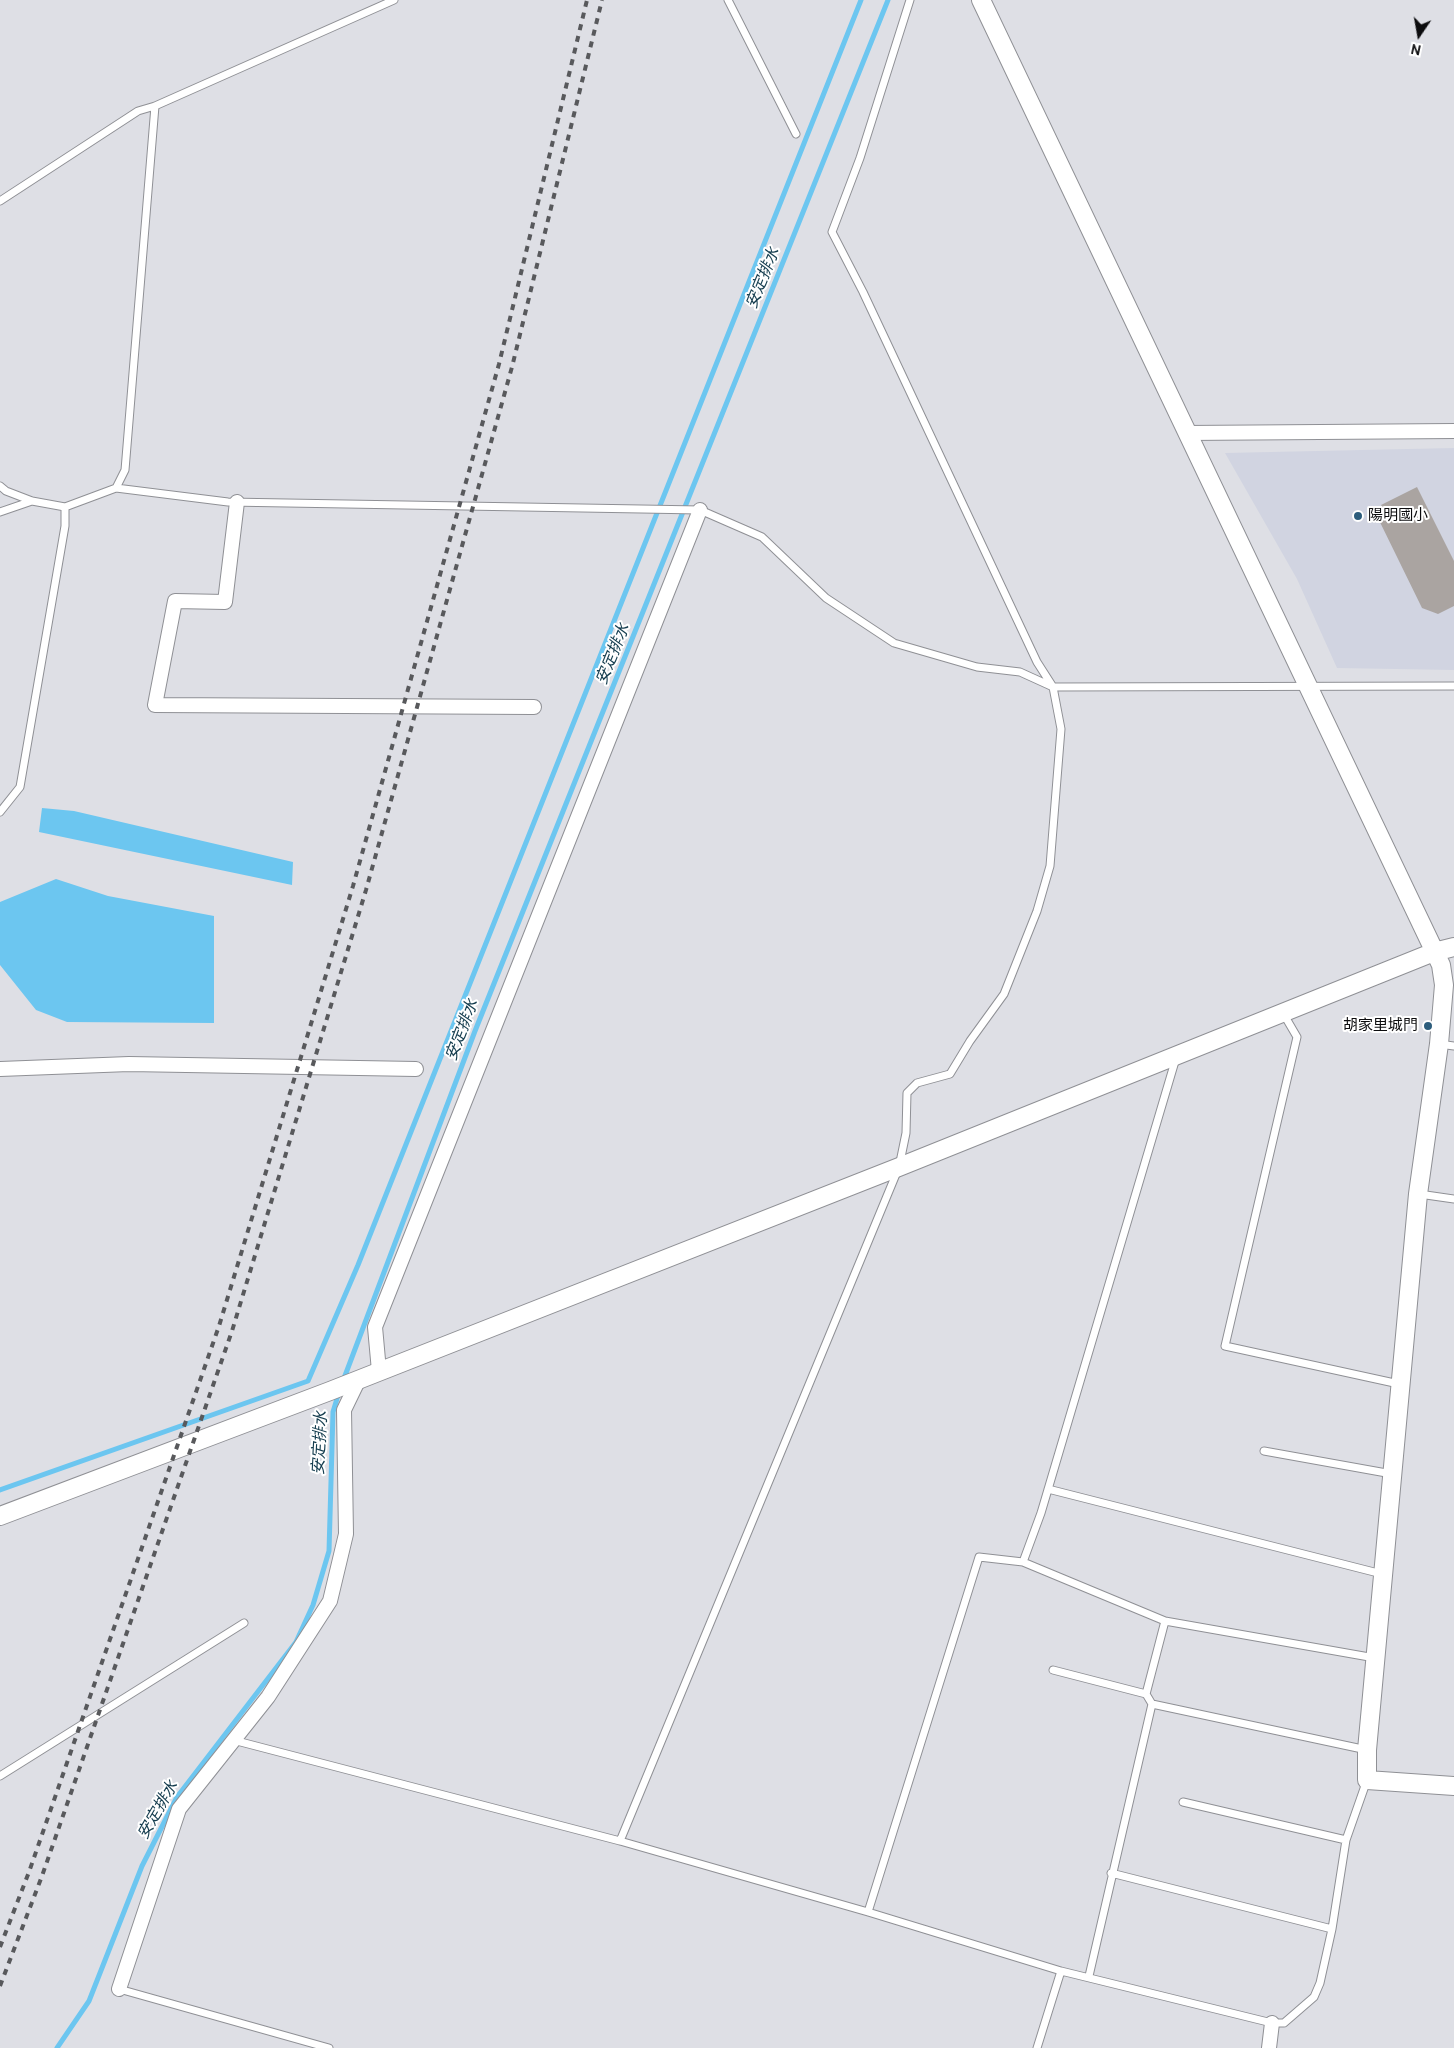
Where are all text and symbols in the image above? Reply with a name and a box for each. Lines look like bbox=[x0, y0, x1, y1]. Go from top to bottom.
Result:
north arrow bbox=[1394, 10, 1444, 60]
text: N bbox=[1409, 40, 1423, 60]
water label: 安定排水 bbox=[742, 245, 784, 311]
place label: 陽明國小 bbox=[1368, 507, 1428, 525]
marker: 陽明國小 bbox=[1352, 510, 1364, 522]
water label: 安定排水 bbox=[592, 621, 634, 687]
water label: 安定排水 bbox=[442, 997, 482, 1063]
place label: 胡家里城門 bbox=[1343, 1017, 1418, 1035]
marker: 胡家里城門 bbox=[1422, 1020, 1434, 1032]
water label: 安定排水 bbox=[309, 1411, 331, 1475]
water label: 安定排水 bbox=[134, 1777, 182, 1843]

